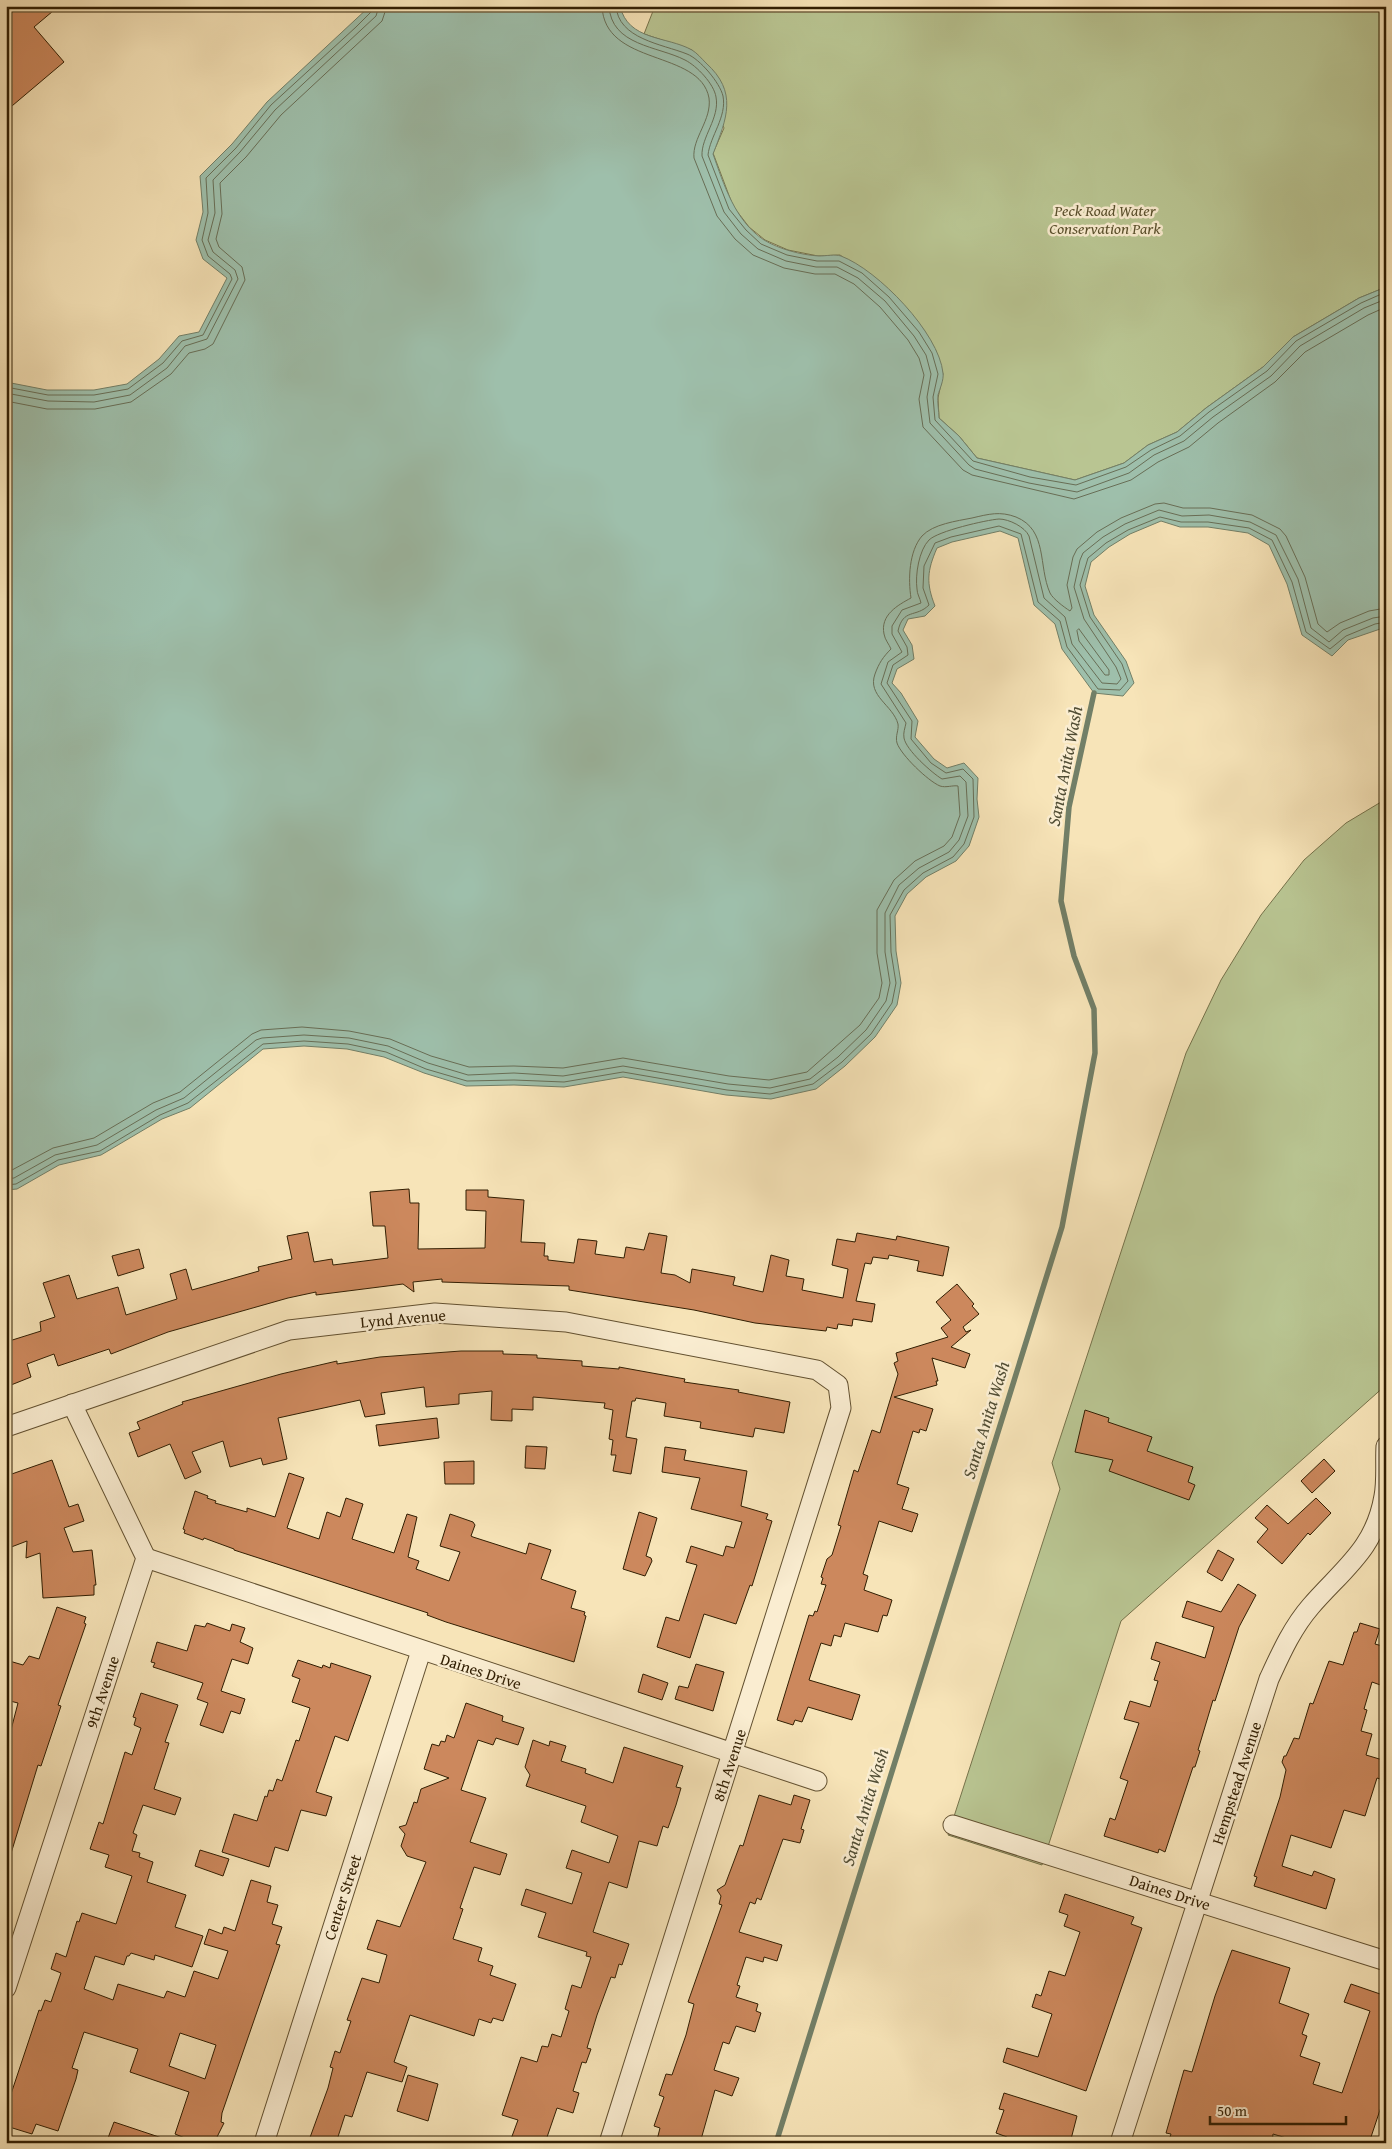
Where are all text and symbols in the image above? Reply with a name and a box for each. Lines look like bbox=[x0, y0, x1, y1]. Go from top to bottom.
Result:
park label: Peck Road Water Conservation Park bbox=[1049, 198, 1161, 240]
water label: Santa Anita Wash bbox=[1040, 703, 1089, 828]
street label: Lynd Avenue bbox=[359, 1302, 447, 1334]
water label: Santa Anita Wash bbox=[955, 1358, 1016, 1482]
street label: Daines Drive bbox=[437, 1647, 525, 1695]
street label: 9th Avenue bbox=[79, 1653, 125, 1731]
street label: Hempstead Avenue bbox=[1205, 1718, 1267, 1848]
street label: 8th Avenue bbox=[706, 1726, 752, 1804]
water label: Santa Anita Wash bbox=[834, 1745, 895, 1869]
street label: Center Street bbox=[317, 1851, 367, 1943]
street label: Daines Drive bbox=[1126, 1868, 1214, 1916]
scale bar bbox=[1210, 2094, 1346, 2126]
text: 50 m bbox=[1217, 2100, 1248, 2121]

